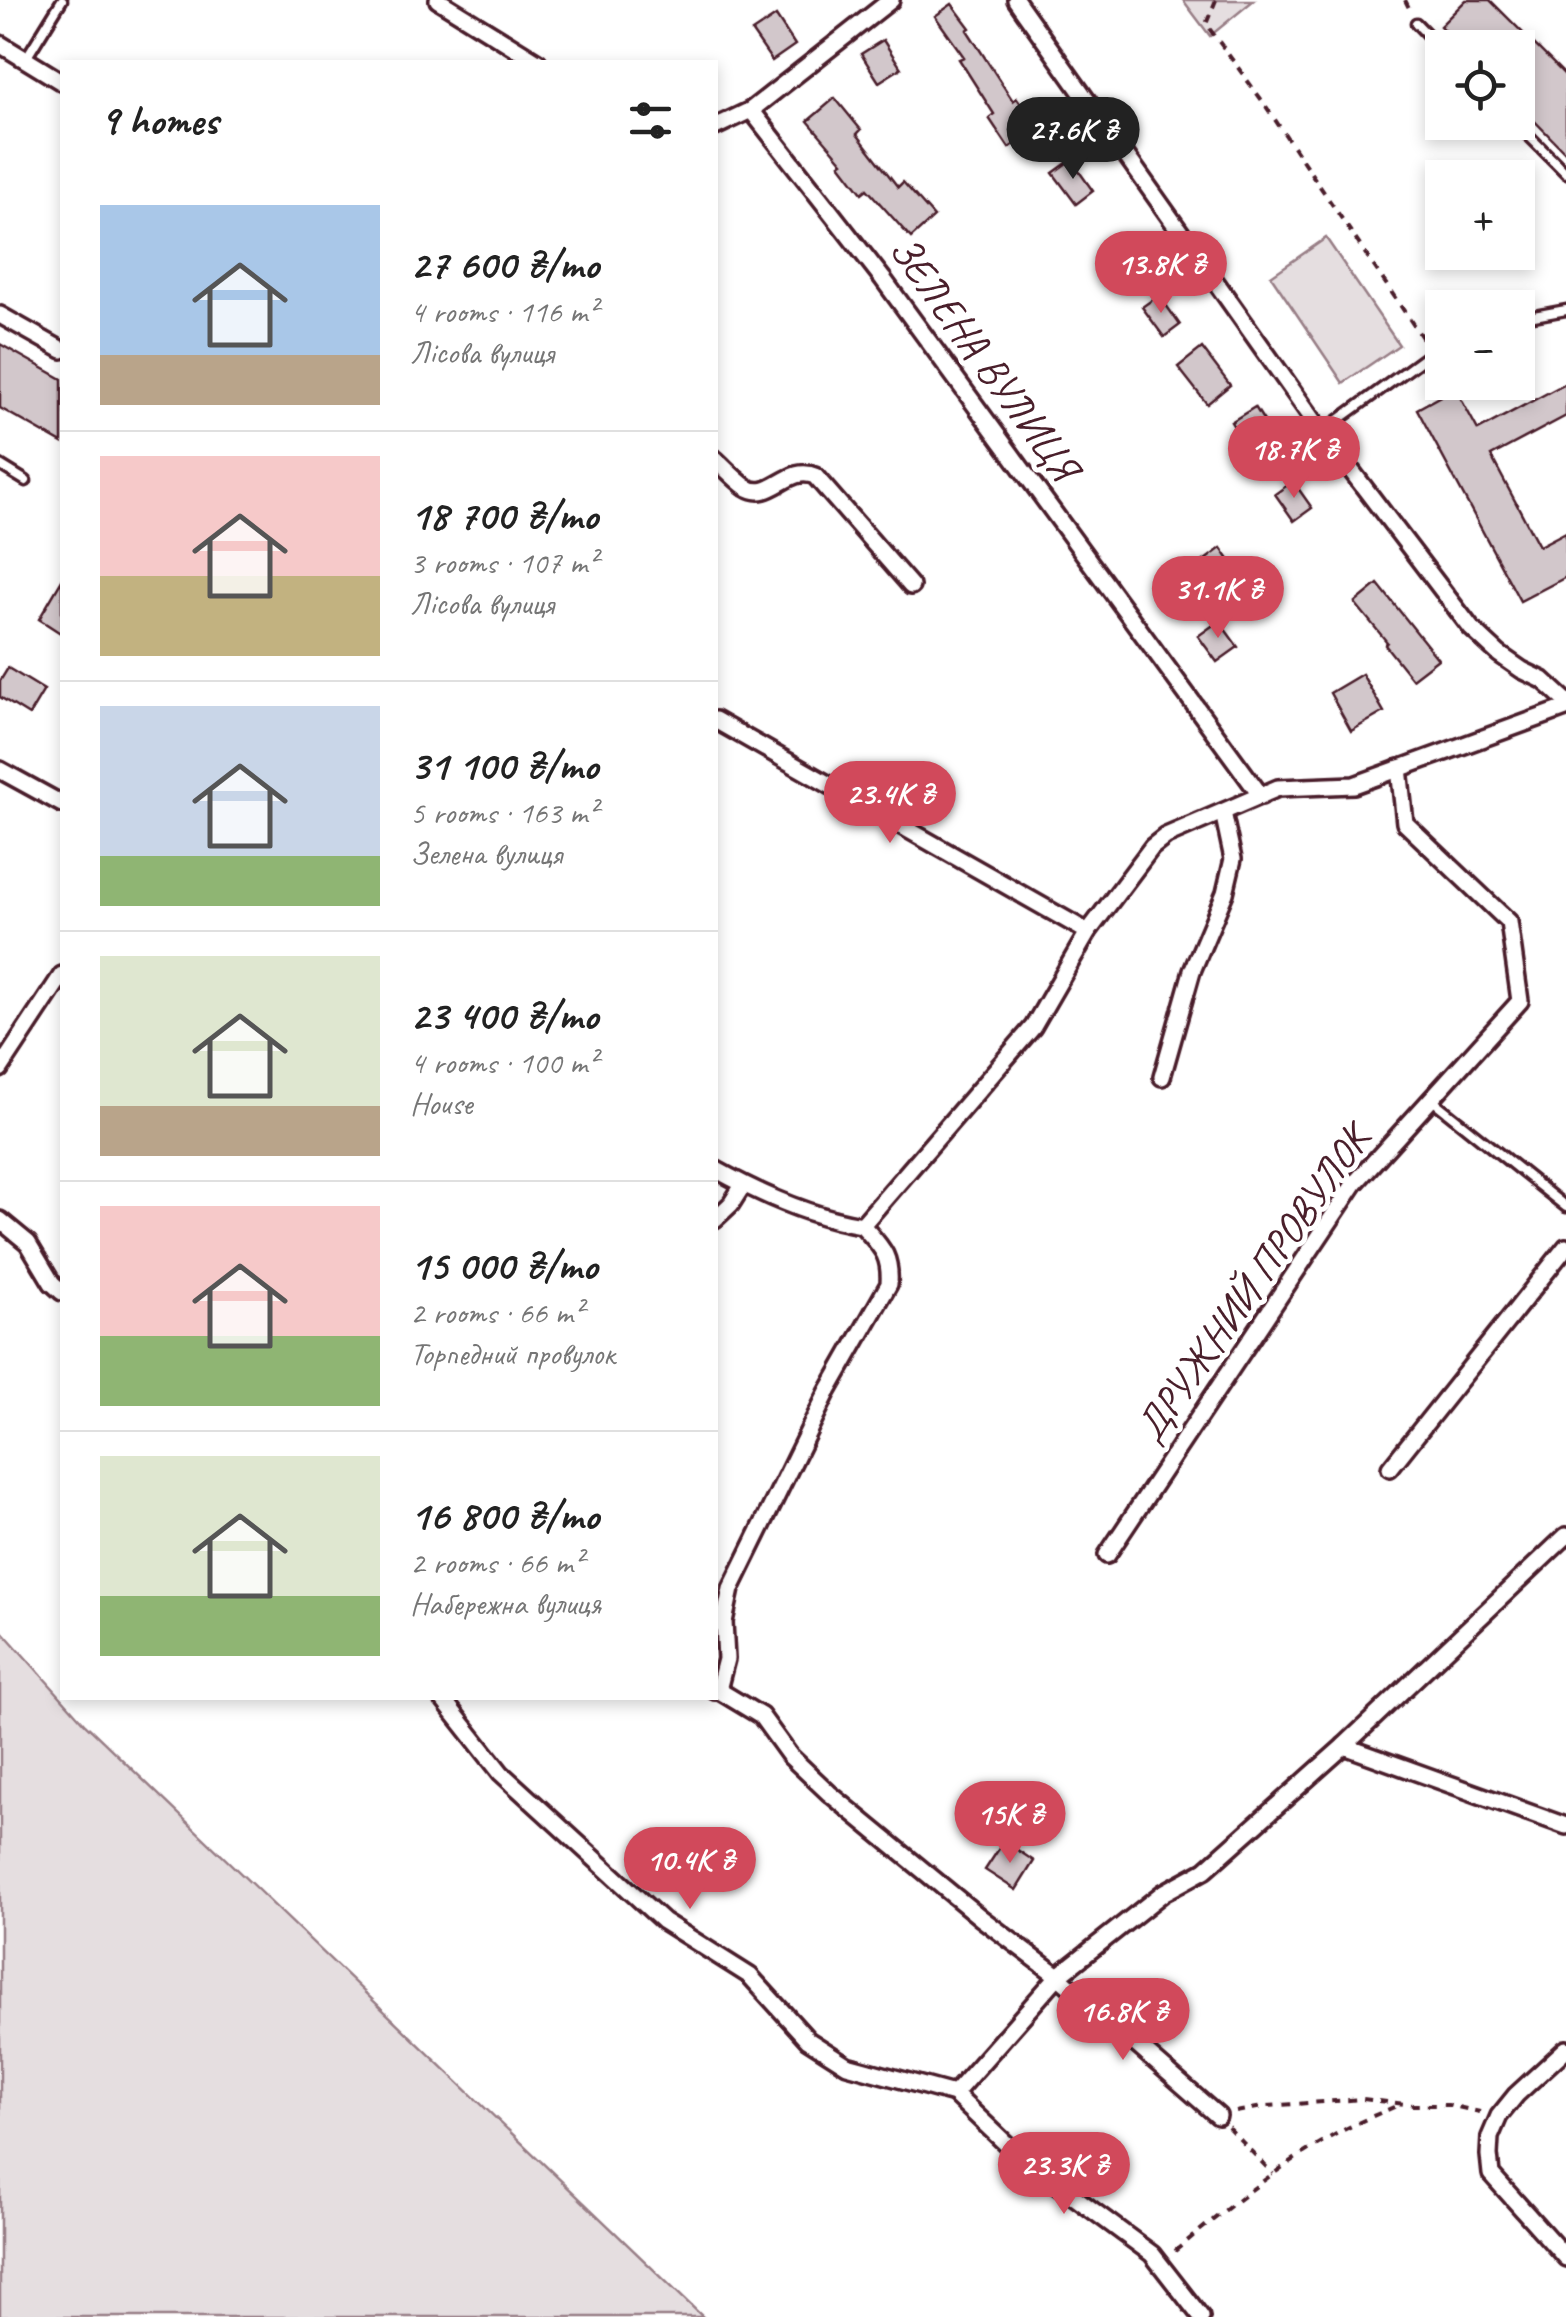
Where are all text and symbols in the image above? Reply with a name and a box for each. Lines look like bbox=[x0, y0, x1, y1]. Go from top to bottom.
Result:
map controls bbox=[1425, 30, 1535, 400]
button: locate bbox=[1425, 30, 1535, 140]
icon: filters bbox=[623, 93, 678, 148]
text: 9 homes bbox=[100, 94, 218, 147]
pin: 27.6K ₴ bbox=[981, 97, 1165, 182]
text: 27.6K ₴ bbox=[1029, 109, 1117, 150]
button: + bbox=[1425, 160, 1535, 270]
street label: ЗЕЛЕНА ВУЛИЦЯ bbox=[877, 225, 1094, 495]
pin: 13.8K ₴ bbox=[1069, 231, 1253, 316]
text: 27 600 ₴/mo bbox=[410, 238, 599, 291]
text: 13.8K ₴ bbox=[1117, 243, 1205, 284]
icon: home bbox=[180, 245, 300, 365]
button: − bbox=[1425, 290, 1535, 400]
text: 4 rooms · 116 m² bbox=[410, 291, 597, 332]
text: Лісова вулиця bbox=[410, 332, 554, 373]
pin: 18.7K ₴ bbox=[1202, 416, 1386, 501]
text: 18.7K ₴ bbox=[1250, 428, 1338, 469]
text: 18 700 ₴/mo bbox=[410, 489, 598, 542]
icon: home bbox=[180, 496, 300, 616]
text: 3 rooms · 107 m² bbox=[410, 542, 597, 583]
pin: 31.1K ₴ bbox=[1126, 556, 1310, 641]
text: 31.1K ₴ bbox=[1174, 568, 1262, 609]
text: Лісова вулиця bbox=[410, 583, 554, 624]
text: 31 100 ₴/mo bbox=[410, 739, 598, 792]
icon: home bbox=[180, 746, 300, 866]
pin: 23.4K ₴ bbox=[798, 761, 982, 846]
text: 23.4K ₴ bbox=[846, 773, 934, 814]
text: 5 rooms · 163 m² bbox=[410, 792, 597, 833]
text: Зелена вулиця bbox=[410, 833, 562, 874]
text: 23 400 ₴/mo bbox=[410, 989, 598, 1042]
icon: home bbox=[180, 996, 300, 1116]
text: 4 rooms · 100 m² bbox=[410, 1042, 597, 1083]
text: House bbox=[410, 1083, 472, 1124]
street label: ДРУЖНИЙ ПРОВУЛОК bbox=[1123, 1110, 1385, 1452]
text: 15 000 ₴/mo bbox=[410, 1239, 597, 1292]
icon: home bbox=[180, 1246, 300, 1366]
text: 2 rooms · 66 m² bbox=[410, 1292, 583, 1333]
text: Торпедний провулок bbox=[410, 1333, 615, 1374]
text: 16 800 ₴/mo bbox=[410, 1489, 599, 1542]
icon: home bbox=[180, 1496, 300, 1616]
text: 2 rooms · 66 m² bbox=[410, 1542, 583, 1583]
text: Набережна вулиця bbox=[410, 1583, 601, 1624]
pin: 15K ₴ bbox=[940, 1781, 1080, 1866]
text: 15K ₴ bbox=[977, 1793, 1043, 1834]
pin: 10.4K ₴ bbox=[598, 1827, 782, 1912]
text: 10.4K ₴ bbox=[646, 1839, 734, 1880]
pin: 16.8K ₴ bbox=[1031, 1978, 1215, 2063]
text: 16.8K ₴ bbox=[1079, 1990, 1167, 2031]
pin: 23.3K ₴ bbox=[972, 2132, 1156, 2217]
text: 23.3K ₴ bbox=[1020, 2144, 1108, 2185]

